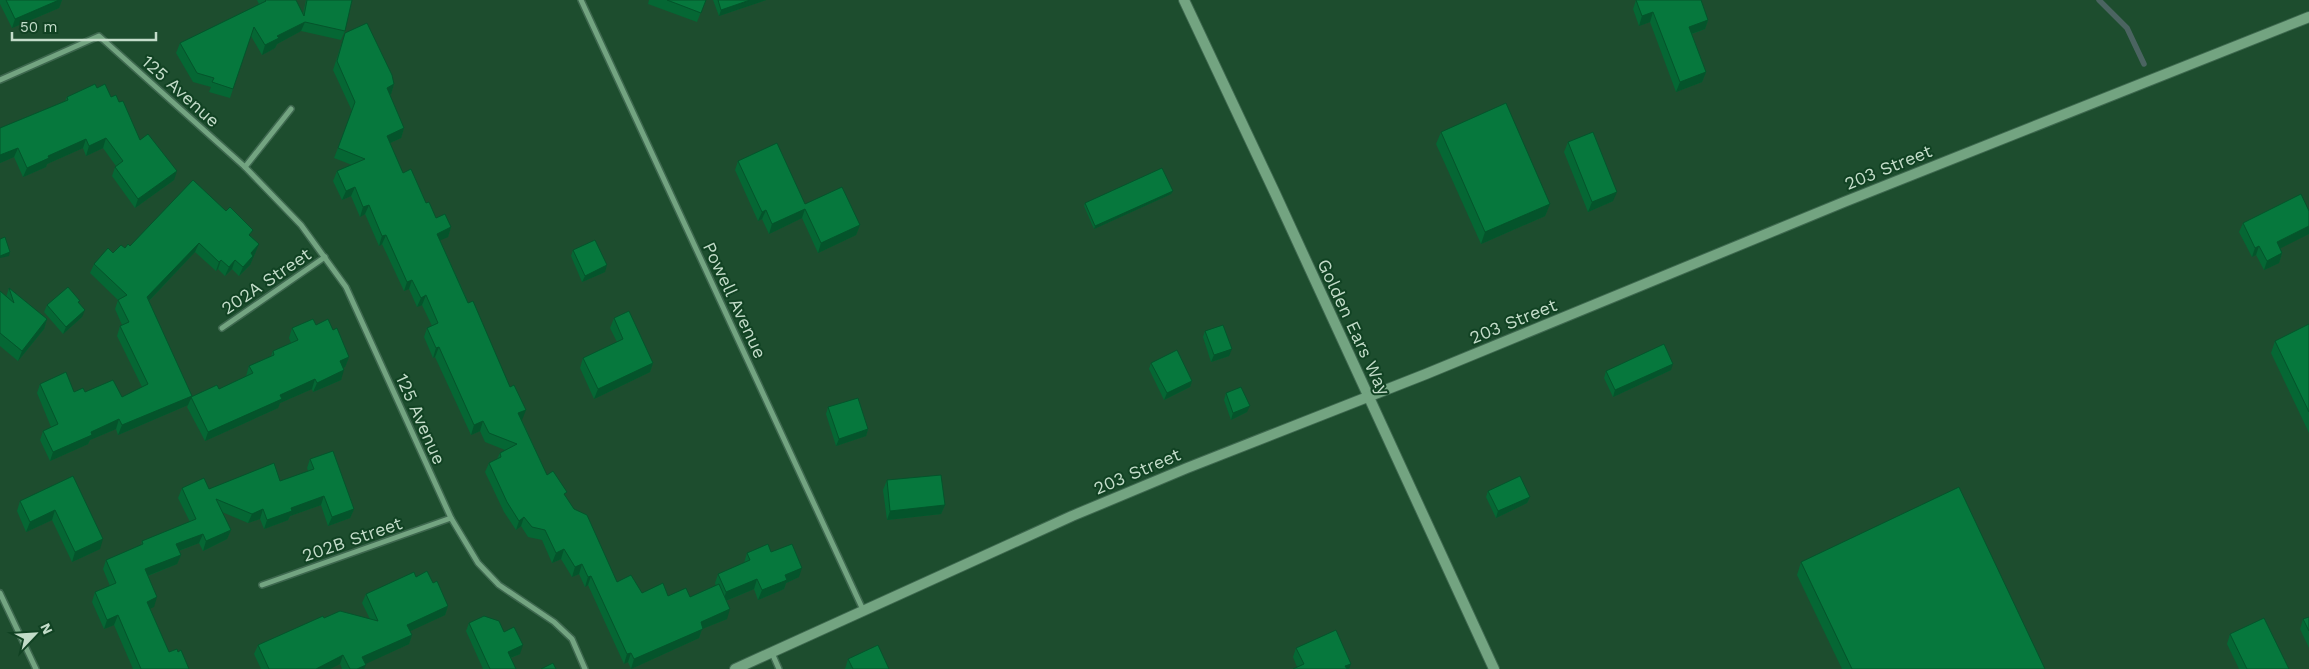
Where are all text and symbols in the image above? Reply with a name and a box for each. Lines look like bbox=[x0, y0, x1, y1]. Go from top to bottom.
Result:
scale bar bbox=[12, 10, 156, 42]
text: 50 m bbox=[20, 18, 57, 36]
street label: 125 Avenue bbox=[138, 51, 224, 131]
street label: 203 Street bbox=[1841, 140, 1935, 194]
street label: Powell Avenue bbox=[699, 238, 771, 362]
street label: 202A Street bbox=[217, 243, 315, 319]
street label: Golden Ears Way bbox=[1313, 256, 1395, 399]
street label: 203 Street bbox=[1466, 294, 1560, 348]
street label: 125 Avenue bbox=[392, 370, 450, 468]
street label: 203 Street bbox=[1090, 443, 1184, 499]
street label: 202B Street bbox=[299, 512, 405, 566]
north arrow bbox=[10, 609, 60, 659]
text: N bbox=[37, 620, 56, 637]

